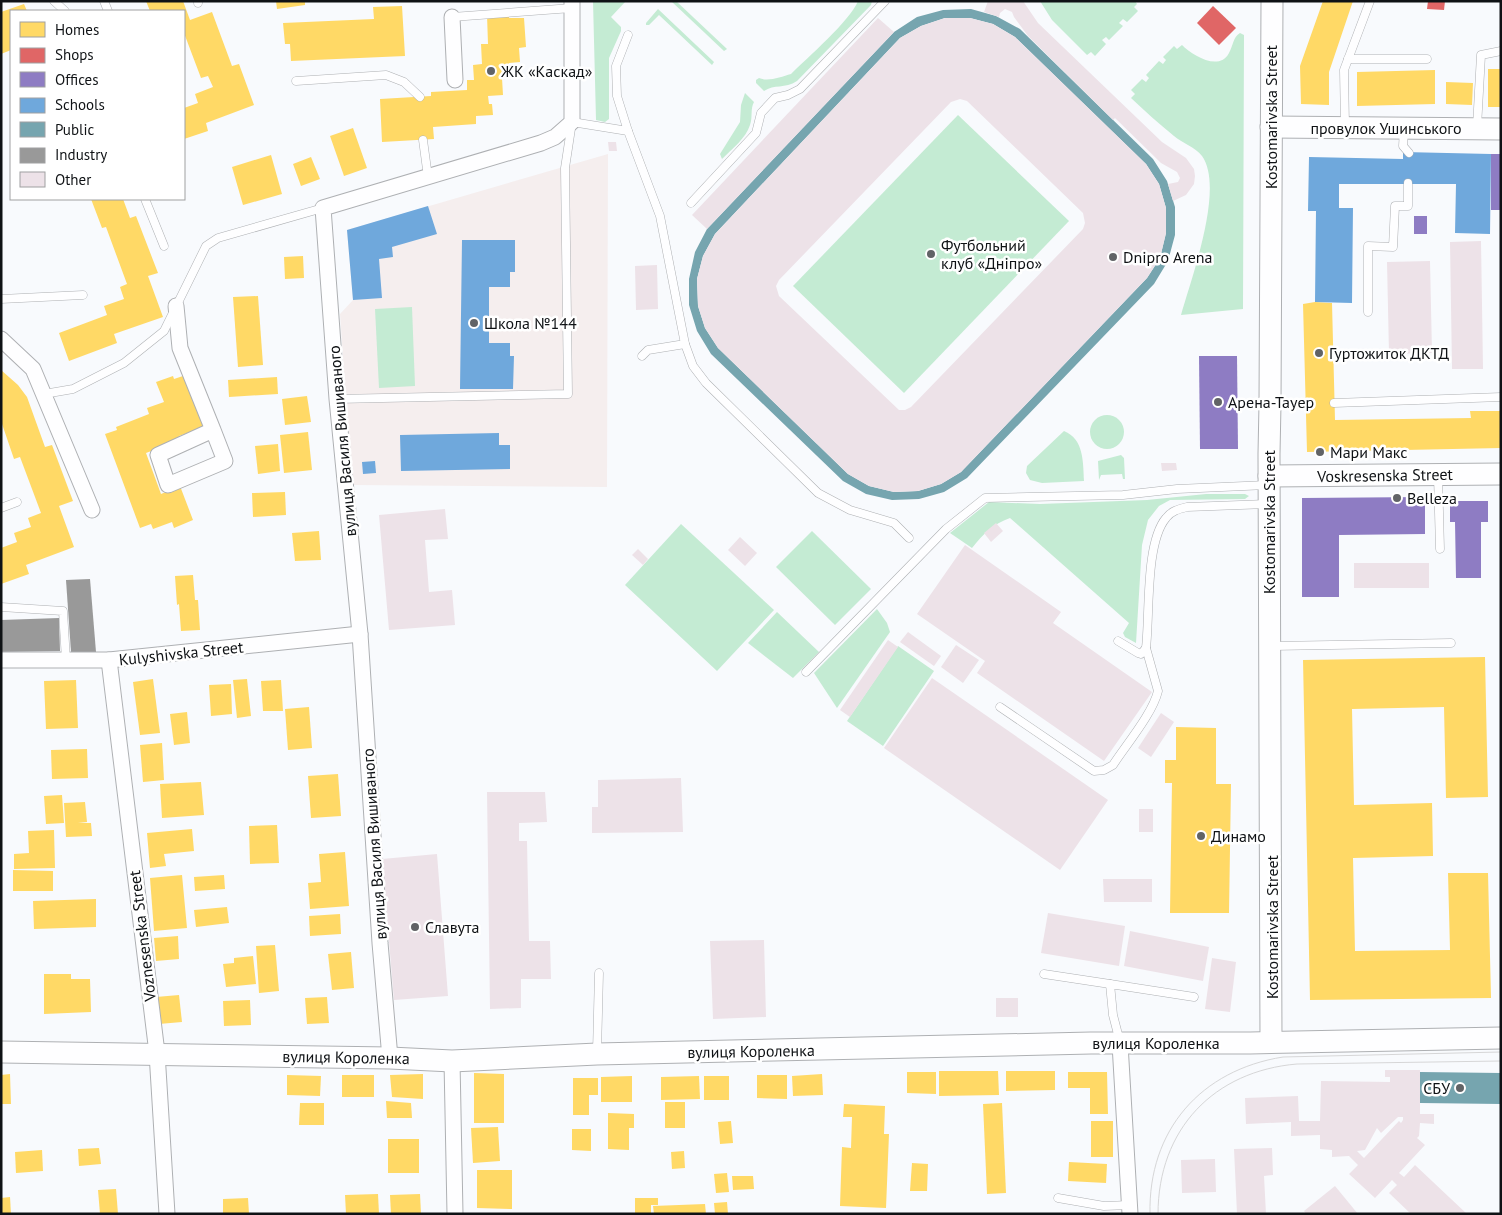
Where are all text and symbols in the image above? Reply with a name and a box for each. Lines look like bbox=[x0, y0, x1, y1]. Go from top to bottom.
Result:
legend bbox=[10, 10, 185, 200]
text: Homes bbox=[55, 20, 99, 39]
street label: Kostomarivska Street bbox=[1261, 44, 1281, 189]
text: Shops bbox=[55, 45, 94, 64]
place label: ЖК «Каскад» bbox=[500, 61, 593, 81]
marker: ЖК «Каскад» bbox=[485, 65, 497, 77]
text: Offices bbox=[55, 70, 99, 89]
text: Schools bbox=[55, 95, 105, 114]
street label: провулок Ушинського bbox=[1310, 118, 1462, 138]
text: Public bbox=[55, 120, 94, 139]
text: Industry bbox=[55, 145, 107, 164]
text: Other bbox=[55, 170, 91, 189]
place label: Футбольний клуб «Дніпро» bbox=[941, 235, 1043, 273]
place label: Dnipro Arena bbox=[1123, 247, 1213, 267]
marker: Футбольний клуб «Дніпро» bbox=[925, 248, 937, 260]
marker: Dnipro Arena bbox=[1107, 251, 1119, 263]
place label: Школа №144 bbox=[484, 313, 577, 333]
marker: Школа №144 bbox=[468, 317, 480, 329]
place label: Гуртожиток ДКТД bbox=[1329, 343, 1449, 363]
street label: вулиця Василя Вишиваного bbox=[324, 345, 360, 537]
marker: Гуртожиток ДКТД bbox=[1313, 347, 1325, 359]
place label: Арена-Тауер bbox=[1228, 392, 1314, 412]
marker: Арена-Тауер bbox=[1212, 396, 1224, 408]
place label: Мари Макс bbox=[1330, 442, 1408, 462]
marker: Мари Макс bbox=[1314, 446, 1326, 458]
street label: Kostomarivska Street bbox=[1259, 449, 1279, 594]
street label: Voskresenska Street bbox=[1316, 464, 1454, 486]
place label: Belleza bbox=[1407, 488, 1457, 508]
marker: Belleza bbox=[1391, 492, 1403, 504]
street label: Kulyshivska Street bbox=[118, 636, 245, 669]
street label: вулиця Василя Вишиваного bbox=[357, 748, 391, 940]
place label: Динамо bbox=[1211, 826, 1266, 846]
marker: Динамо bbox=[1195, 830, 1207, 842]
street label: Kostomarivska Street bbox=[1262, 854, 1282, 999]
street label: Voznesenska Street bbox=[124, 869, 160, 1004]
place label: Славута bbox=[425, 917, 479, 937]
marker: Славута bbox=[409, 921, 421, 933]
street label: вулиця Короленка bbox=[1092, 1033, 1220, 1053]
street label: вулиця Короленка bbox=[687, 1040, 815, 1062]
street label: вулиця Короленка bbox=[282, 1046, 410, 1068]
place label: СБУ bbox=[1423, 1078, 1450, 1098]
marker: СБУ bbox=[1454, 1082, 1466, 1094]

